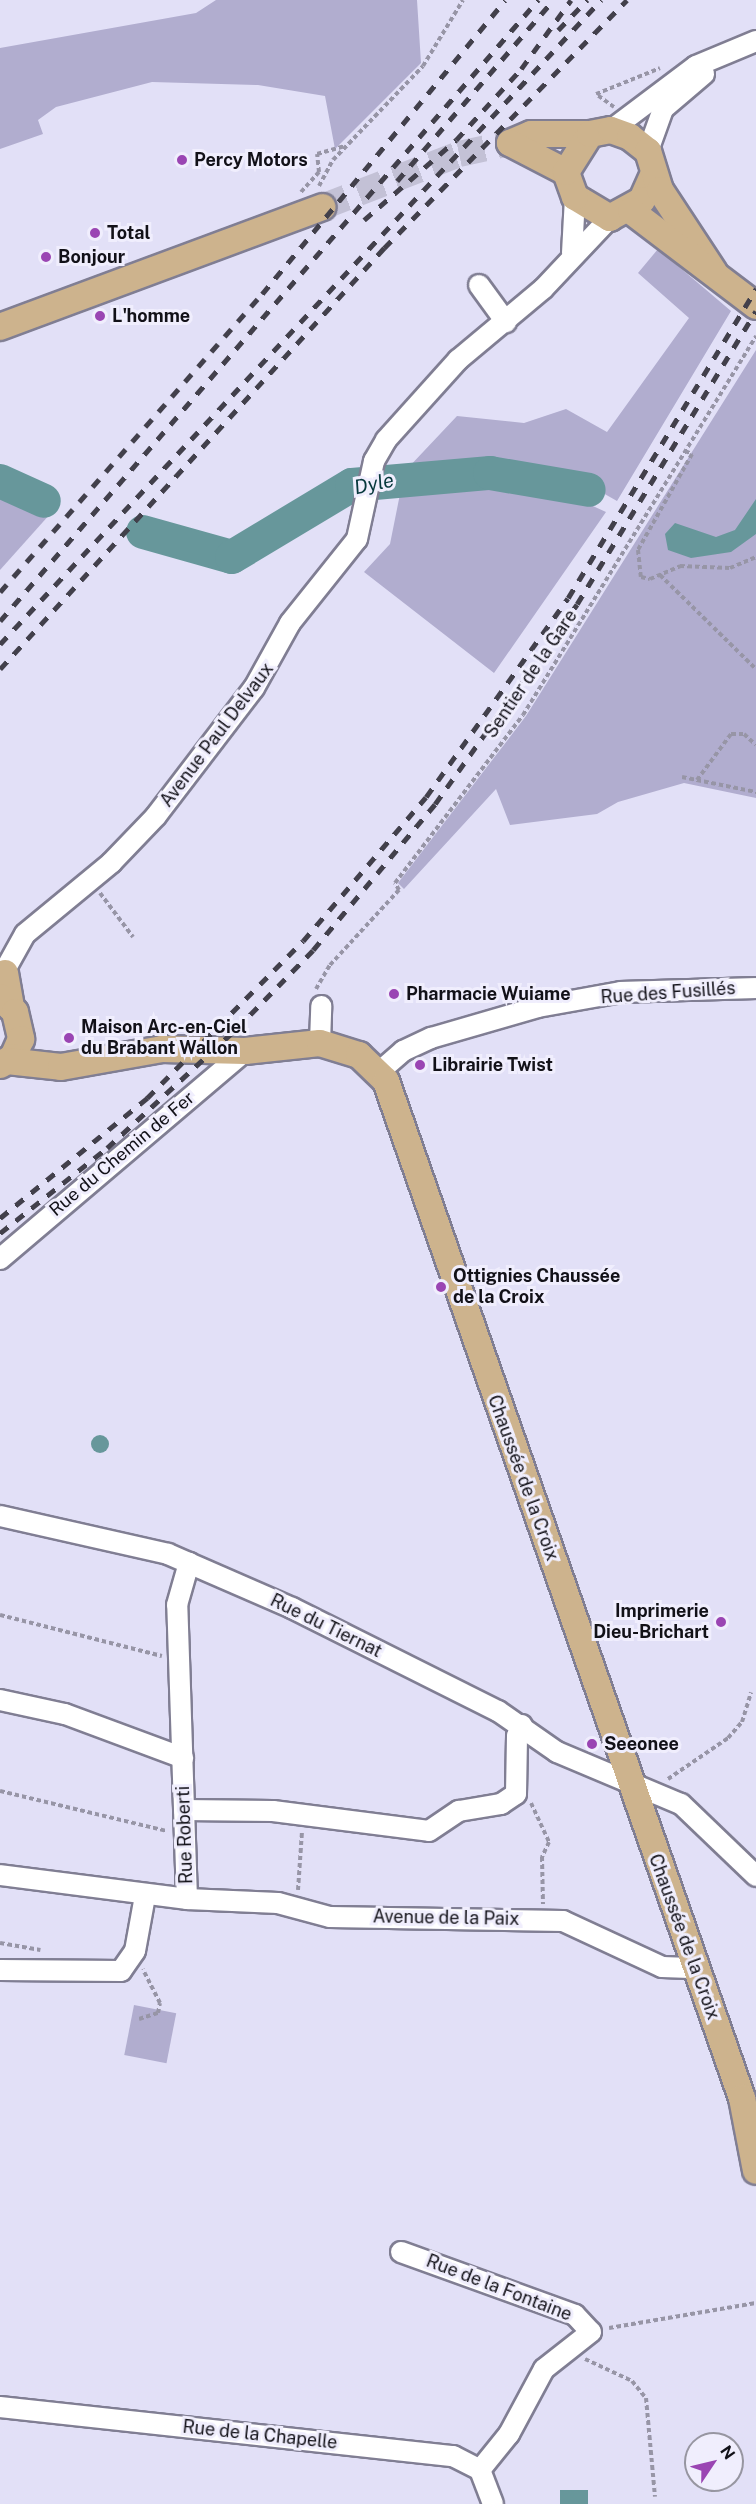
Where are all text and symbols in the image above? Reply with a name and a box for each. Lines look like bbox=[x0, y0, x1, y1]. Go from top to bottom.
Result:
place label: Percy Motors bbox=[194, 149, 308, 171]
marker: Percy Motors bbox=[175, 153, 189, 167]
place label: Total bbox=[107, 222, 150, 244]
marker: Total bbox=[88, 226, 102, 240]
place label: Bonjour bbox=[58, 246, 125, 268]
marker: Bonjour bbox=[39, 250, 53, 264]
place label: L'homme bbox=[112, 305, 190, 327]
marker: L'homme bbox=[93, 309, 107, 323]
water label: Dyle bbox=[352, 468, 396, 500]
street label: Sentier de la Gare bbox=[480, 606, 582, 742]
street label: Avenue Paul Delvaux bbox=[156, 659, 278, 811]
street label: Rue des Fusillés bbox=[600, 978, 736, 1008]
place label: Pharmacie Wuiame bbox=[406, 983, 571, 1005]
marker: Pharmacie Wuiame bbox=[387, 987, 401, 1001]
place label: Maison Arc-en-Ciel du Brabant Wallon bbox=[81, 1017, 247, 1060]
marker: Maison Arc-en-Ciel du Brabant Wallon bbox=[62, 1031, 76, 1045]
place label: Librairie Twist bbox=[432, 1054, 553, 1076]
marker: Librairie Twist bbox=[413, 1058, 427, 1072]
street label: Rue du Chemin de Fer bbox=[45, 1087, 199, 1221]
place label: Ottignies Chaussée de la Croix bbox=[453, 1266, 620, 1308]
marker: Ottignies Chaussée de la Croix bbox=[434, 1280, 448, 1294]
street label: Chaussée de la Croix bbox=[483, 1392, 563, 1564]
street label: Rue du Tiernat bbox=[266, 1590, 386, 1662]
place label: Imprimerie Dieu-Brichart bbox=[593, 1601, 709, 1644]
marker: Imprimerie Dieu-Brichart bbox=[714, 1615, 728, 1629]
place label: Seeonee bbox=[604, 1733, 679, 1755]
marker: Seeonee bbox=[585, 1737, 599, 1751]
street label: Rue Roberti bbox=[172, 1786, 198, 1884]
street label: Chaussée de la Croix bbox=[644, 1851, 724, 2023]
street label: Avenue de la Paix bbox=[372, 1906, 520, 1930]
street label: Rue de la Fontaine bbox=[423, 2250, 575, 2326]
street label: Rue de la Chapelle bbox=[181, 2416, 339, 2454]
north arrow bbox=[684, 2432, 744, 2492]
text: N bbox=[716, 2442, 739, 2463]

